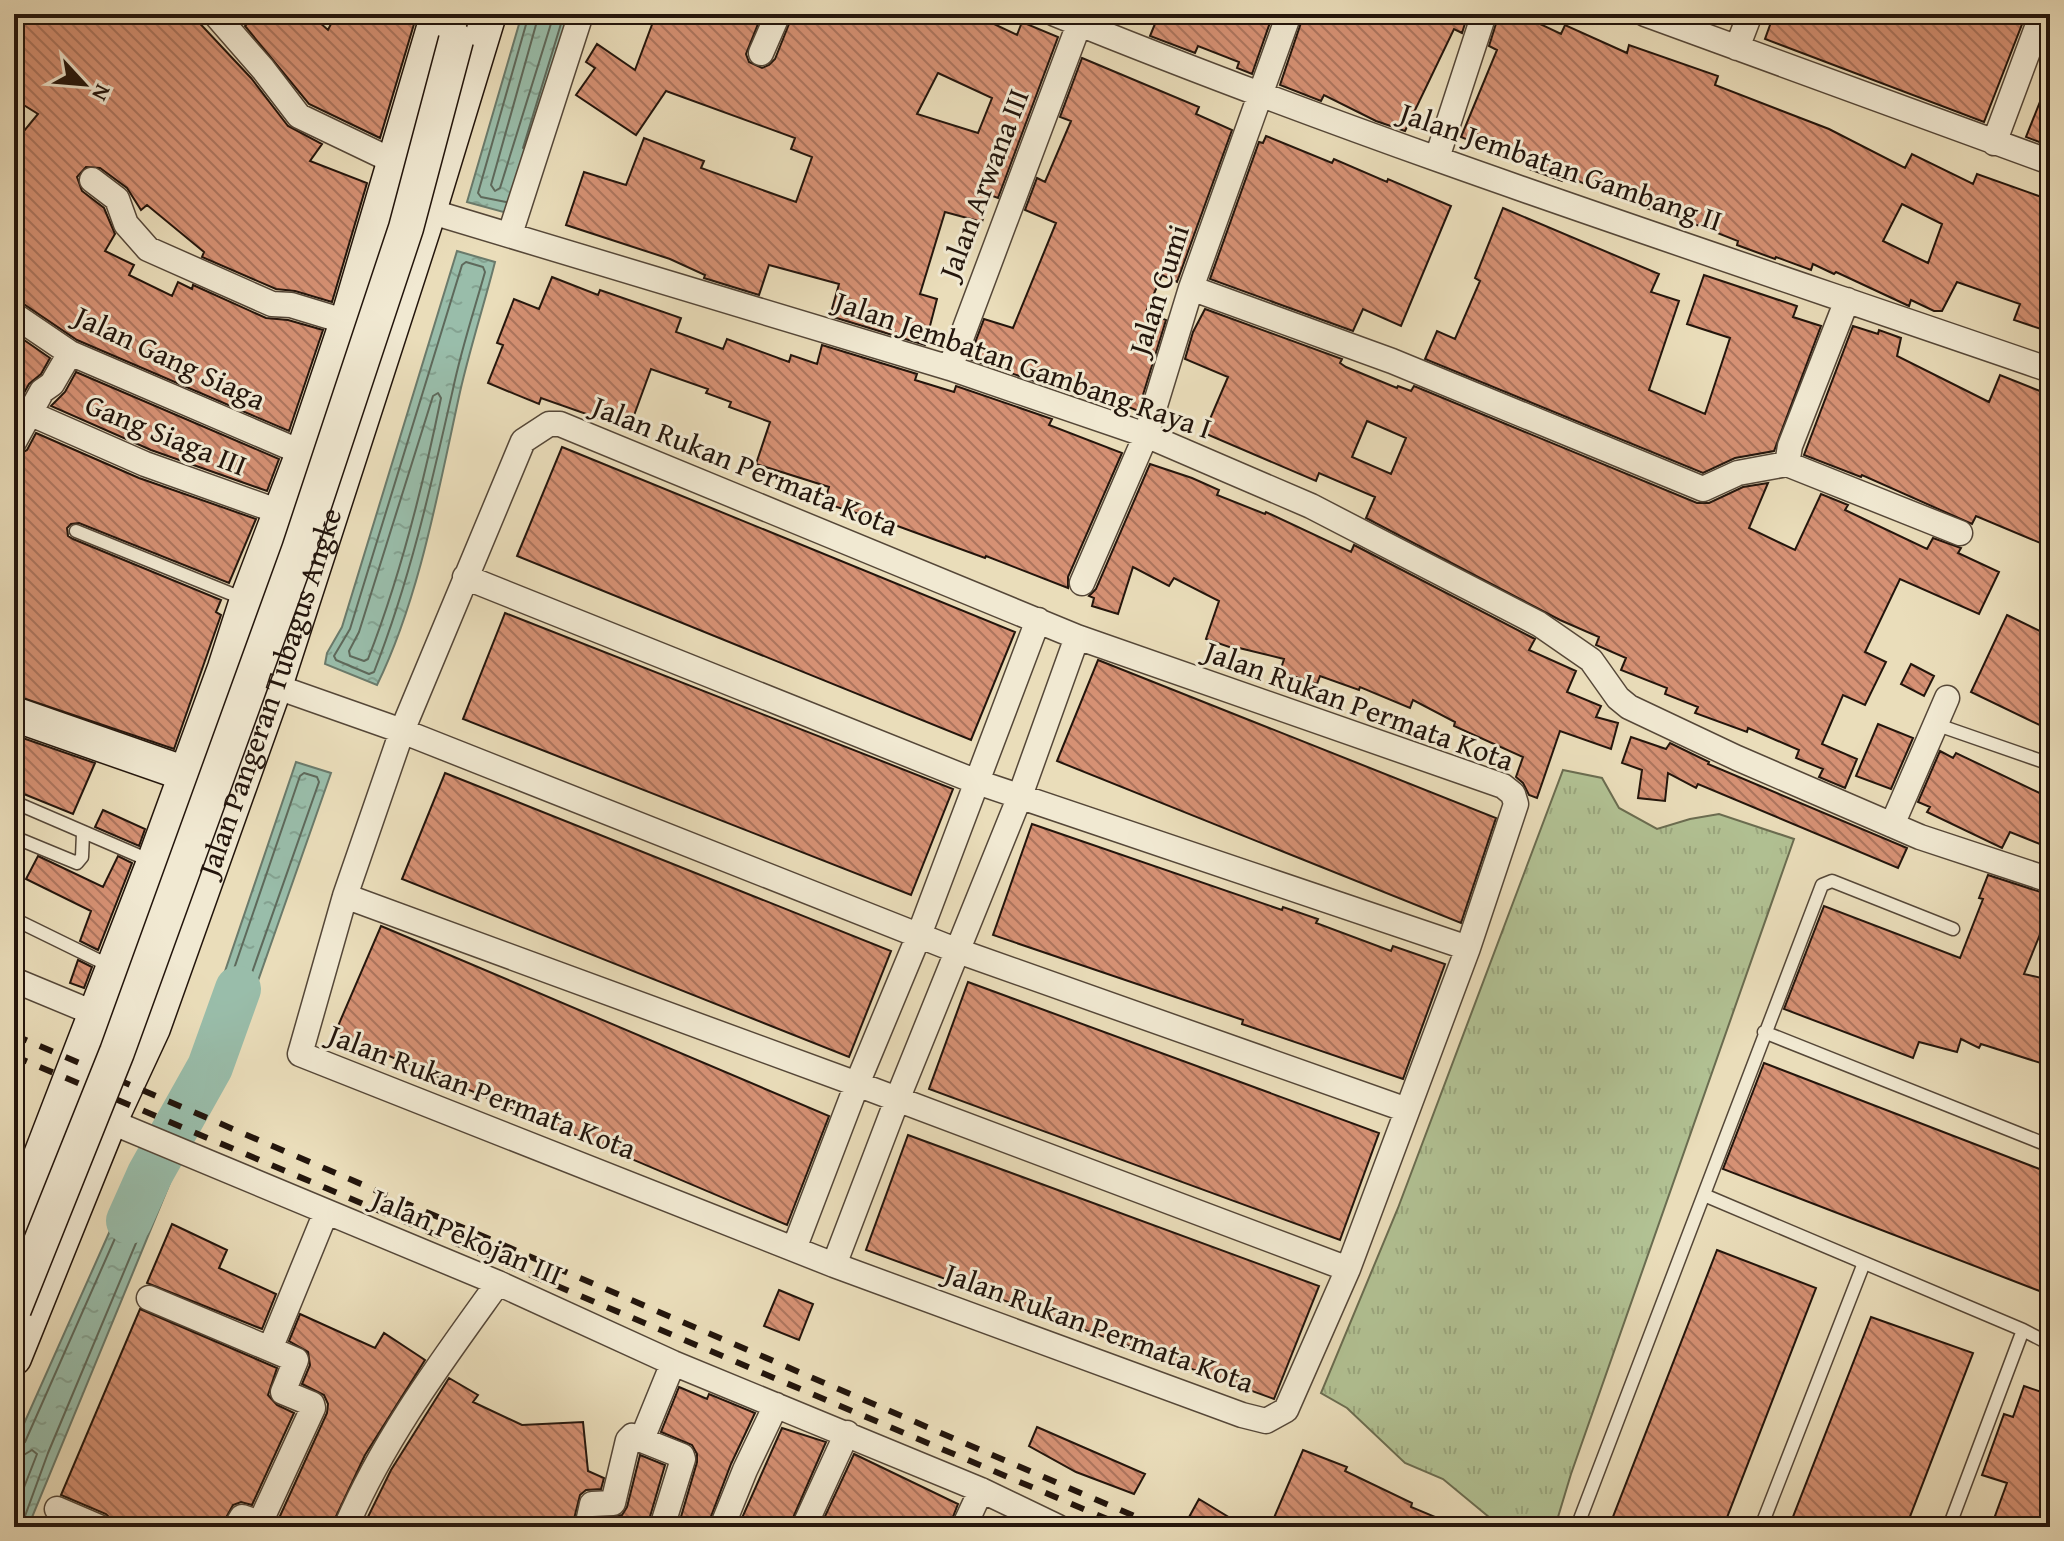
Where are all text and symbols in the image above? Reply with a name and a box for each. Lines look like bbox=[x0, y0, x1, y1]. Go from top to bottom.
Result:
north arrow bbox=[44, 44, 124, 124]
text: N bbox=[84, 79, 120, 107]
street label: Jalan Arwana III bbox=[925, 82, 1040, 289]
street label: Jalan Jembatan Gambang II bbox=[1390, 89, 1729, 242]
street label: Jalan Cumi bbox=[1115, 219, 1200, 365]
street label: Jalan Jembatan Gambang Raya I bbox=[825, 277, 1218, 449]
street label: Jalan Gang Siaga bbox=[64, 292, 273, 421]
street label: Gang Siaga III bbox=[79, 382, 254, 486]
street label: Jalan Rukan Permata Kota bbox=[582, 382, 905, 547]
street label: Jalan Pangeran Tubagus Angke bbox=[185, 502, 352, 886]
street label: Jalan Rukan Permata Kota bbox=[1195, 627, 1520, 782]
street label: Jalan Rukan Permata Kota bbox=[318, 1011, 643, 1170]
street label: Jalan Pekojan III bbox=[362, 1175, 570, 1296]
street label: Jalan Rukan Permata Kota bbox=[935, 1249, 1260, 1404]

